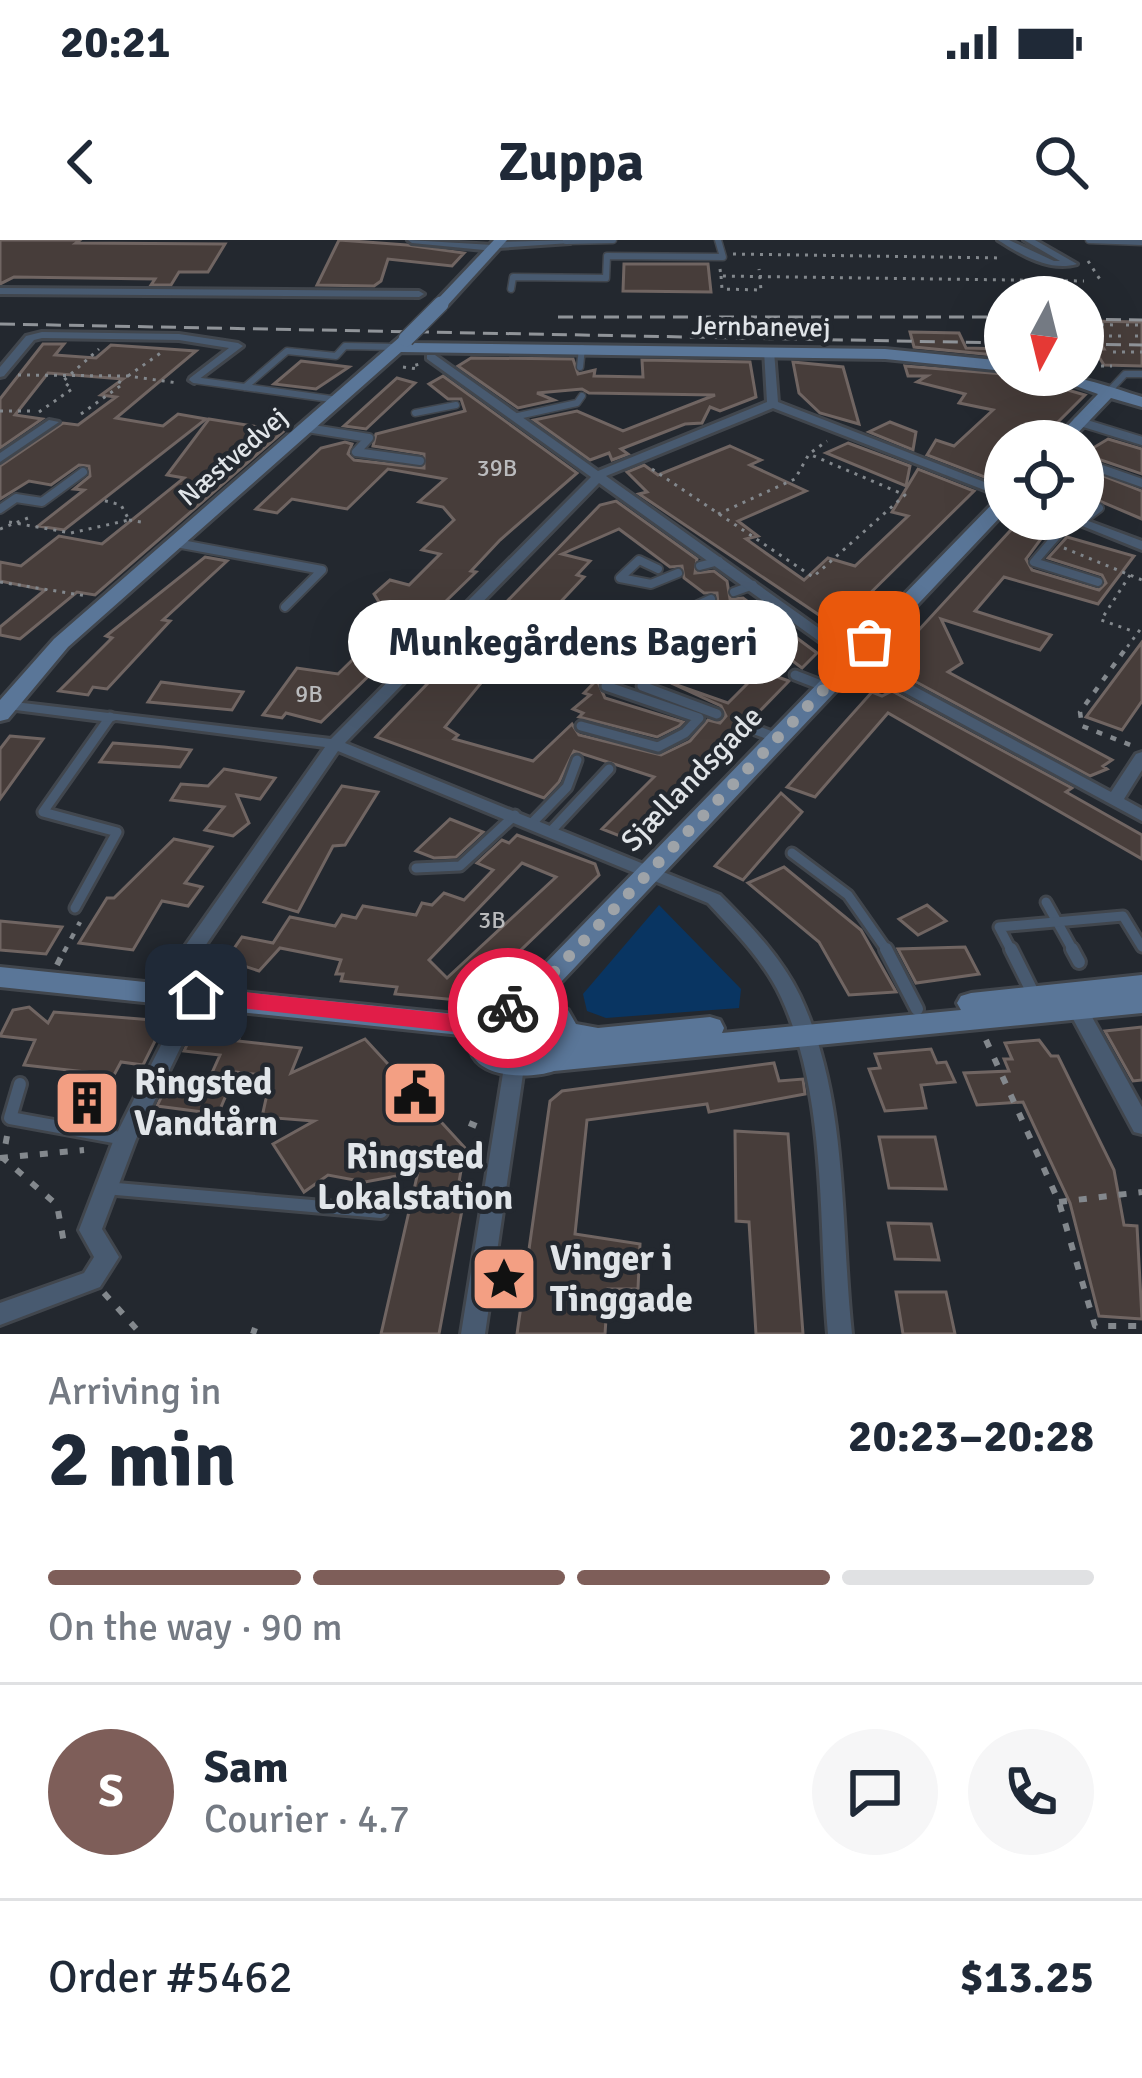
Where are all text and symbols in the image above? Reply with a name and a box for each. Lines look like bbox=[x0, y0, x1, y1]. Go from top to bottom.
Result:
text: 20:21 bbox=[60, 15, 170, 70]
icon: back bbox=[48, 129, 114, 195]
text: Zuppa bbox=[498, 129, 644, 196]
icon: search bbox=[1028, 129, 1094, 195]
north arrow bbox=[984, 276, 1104, 396]
map controls bbox=[984, 276, 1104, 540]
street label: Jernbanevej bbox=[691, 309, 831, 345]
street label: Næstvedvej bbox=[172, 401, 294, 513]
button: locate bbox=[984, 420, 1104, 540]
house number: 39B bbox=[477, 453, 517, 483]
pin bbox=[818, 591, 920, 693]
callout: Munkegårdens Bageri bbox=[347, 600, 797, 684]
icon: bag bbox=[836, 609, 902, 675]
text: Munkegårdens Bageri bbox=[388, 618, 758, 666]
house number: 9B bbox=[295, 679, 323, 709]
street label: Sjællandsgade bbox=[613, 698, 771, 860]
house number: 3B bbox=[478, 905, 506, 935]
pin bbox=[145, 944, 247, 1046]
courier bbox=[448, 948, 568, 1068]
icon: home bbox=[163, 962, 229, 1028]
icon: bike bbox=[475, 975, 541, 1041]
public building icon: Ringsted Lokalstation bbox=[380, 1058, 450, 1128]
place label: Ringsted Vandtårn bbox=[134, 1060, 278, 1146]
building icon: Ringsted Vandtårn bbox=[52, 1068, 122, 1138]
place label: Ringsted Lokalstation bbox=[317, 1134, 513, 1220]
place label: Vinger i Tinggade bbox=[550, 1236, 693, 1322]
place icon: Vinger i Tinggade bbox=[469, 1244, 539, 1314]
text: Arriving in bbox=[48, 1367, 222, 1415]
text: 20:23–20:28 bbox=[848, 1409, 1094, 1464]
text: 2 min bbox=[48, 1412, 236, 1508]
text: On the way · 90 m bbox=[48, 1603, 343, 1651]
button: chat bbox=[812, 1729, 938, 1855]
button: phone bbox=[968, 1729, 1094, 1855]
text: Sam bbox=[204, 1740, 289, 1795]
text: S bbox=[98, 1764, 124, 1819]
text: Courier · 4.7 bbox=[204, 1795, 410, 1843]
text: Order #5462 bbox=[48, 1950, 293, 2005]
text: $13.25 bbox=[960, 1950, 1094, 2005]

